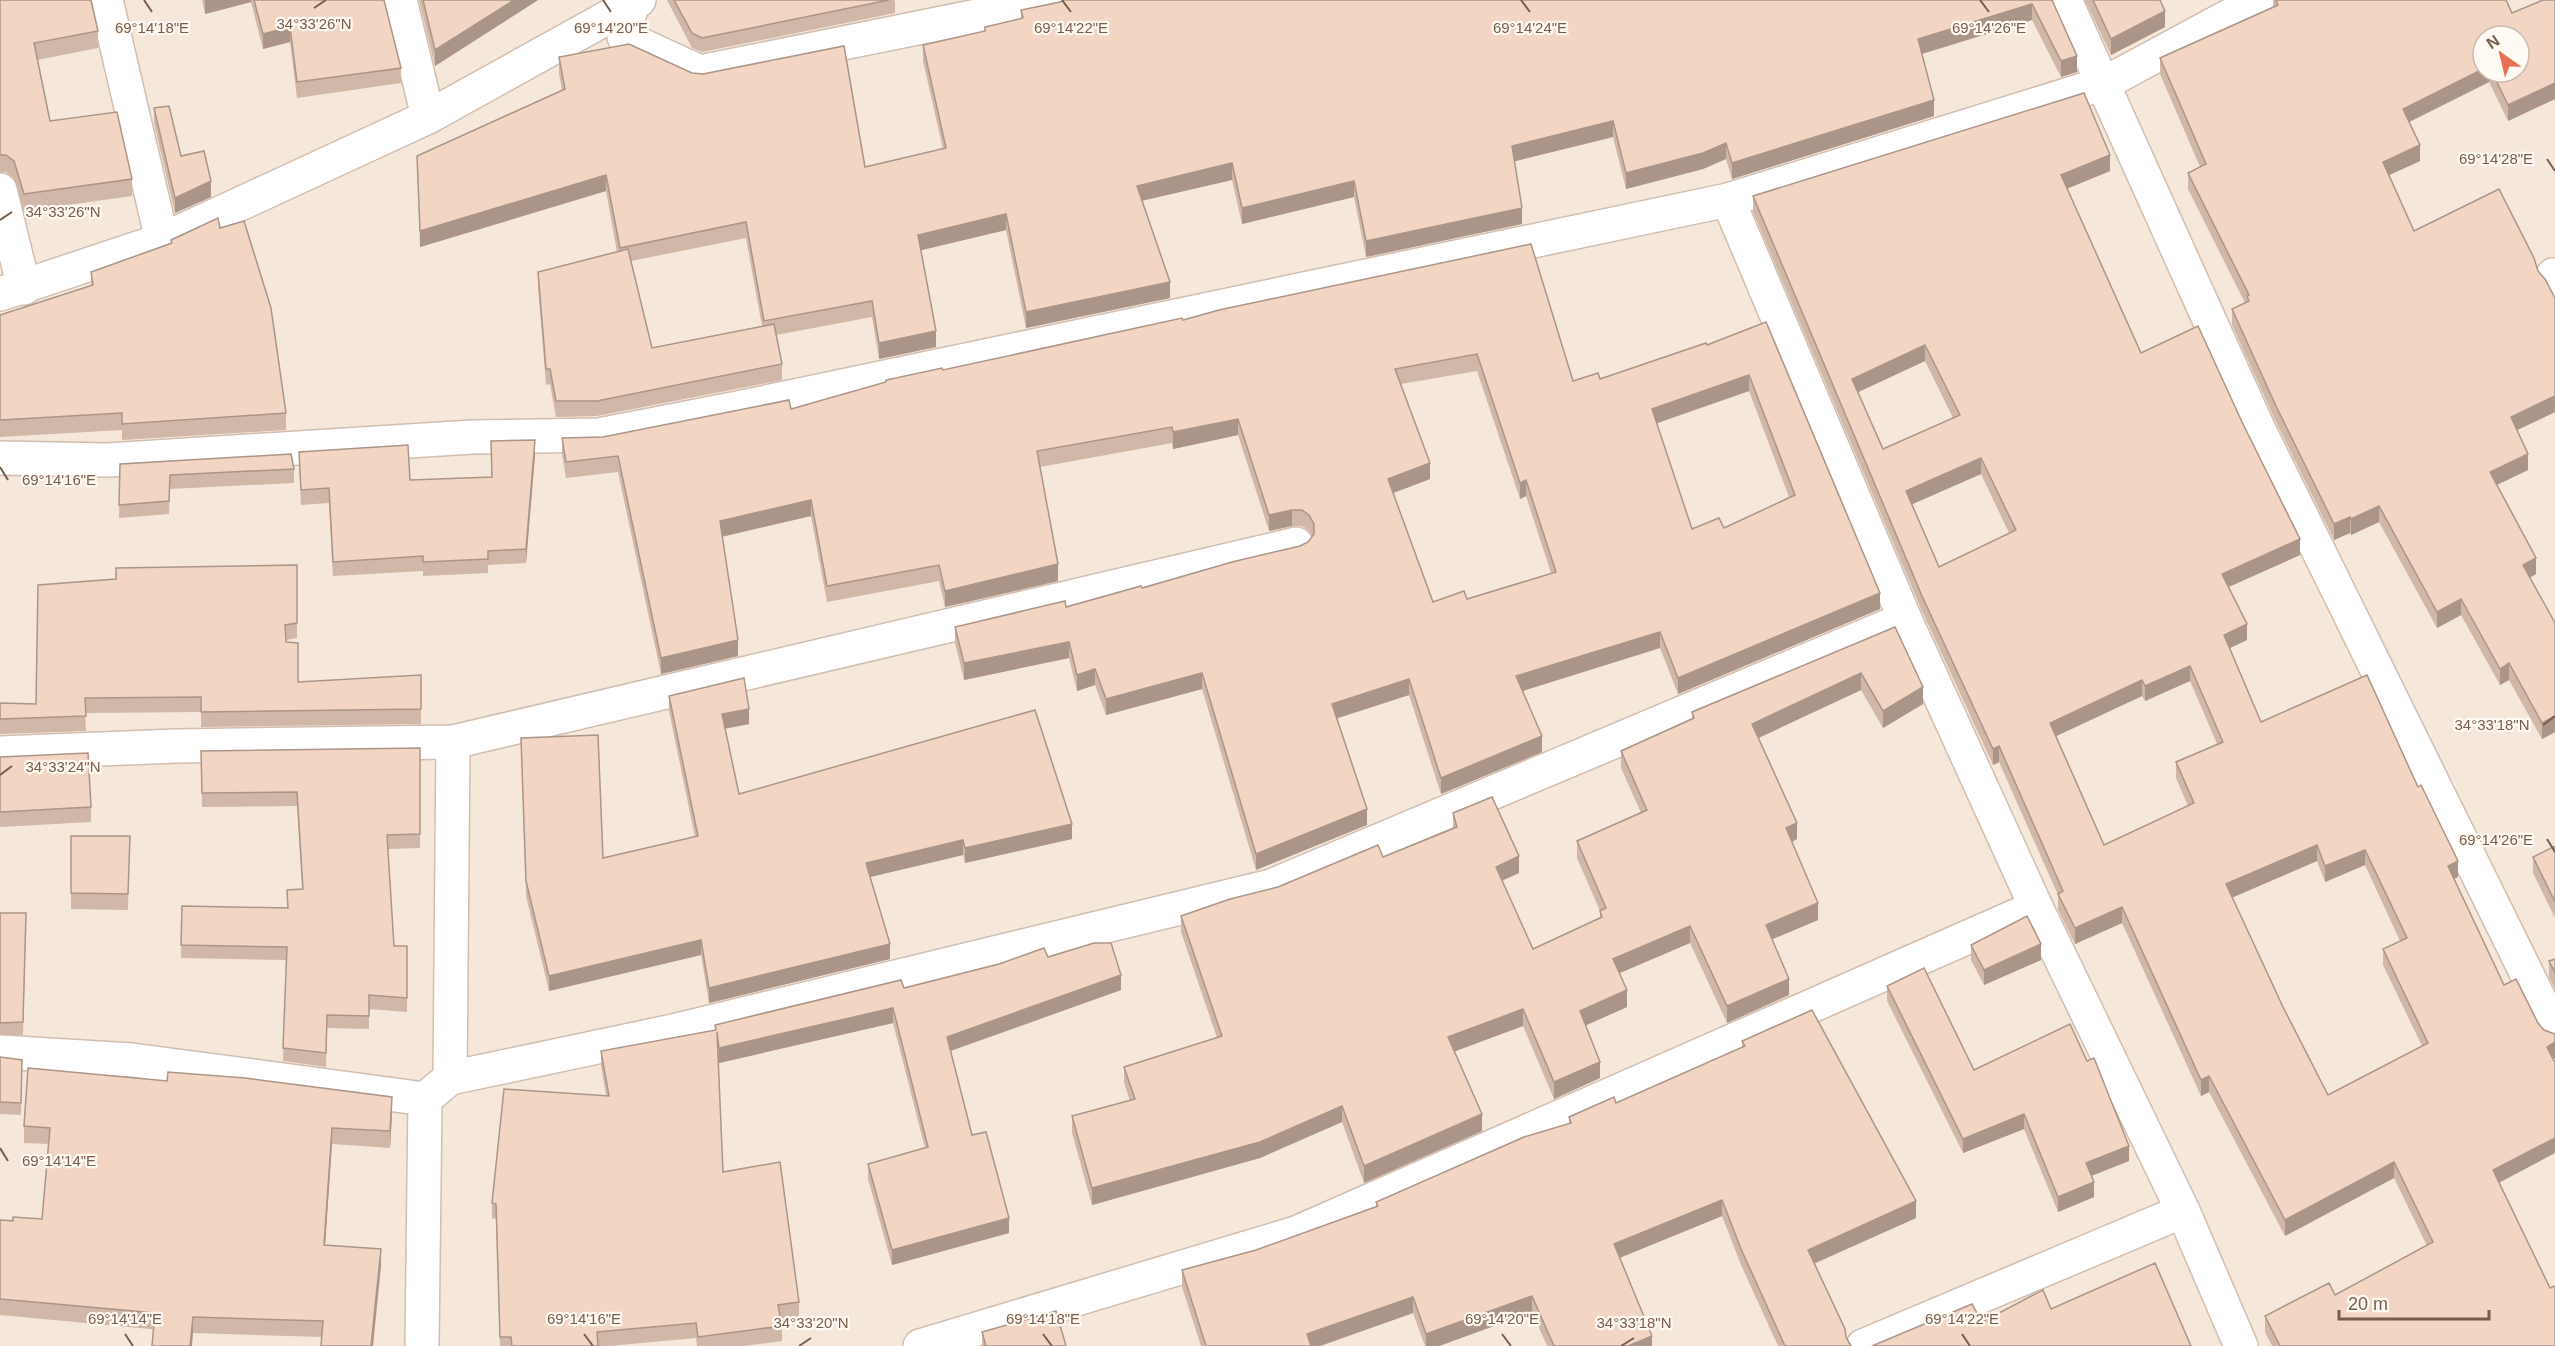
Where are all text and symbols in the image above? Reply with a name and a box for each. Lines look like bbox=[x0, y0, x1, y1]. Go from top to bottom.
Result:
text: 34°33'26"N bbox=[276, 15, 352, 32]
text: 69°14'18"E bbox=[115, 19, 189, 36]
text: 69°14'20"E bbox=[574, 19, 648, 36]
text: 69°14'22"E bbox=[1034, 19, 1108, 36]
text: 69°14'24"E bbox=[1493, 19, 1567, 36]
text: 69°14'26"E bbox=[1952, 19, 2026, 36]
north arrow bbox=[2471, 24, 2531, 84]
text: N bbox=[2483, 32, 2502, 52]
text: 69°14'28"E bbox=[2459, 150, 2533, 167]
text: 34°33'26"N bbox=[25, 203, 101, 220]
text: 69°14'16"E bbox=[22, 471, 96, 488]
text: 34°33'18"N bbox=[2454, 716, 2530, 733]
text: 34°33'24"N bbox=[25, 758, 101, 775]
text: 69°14'26"E bbox=[2459, 831, 2533, 848]
text: 69°14'14"E bbox=[22, 1152, 96, 1169]
scale bar bbox=[2339, 1283, 2489, 1321]
text: 20 m bbox=[2348, 1294, 2388, 1314]
text: 69°14'14"E bbox=[88, 1310, 162, 1327]
text: 69°14'16"E bbox=[547, 1310, 621, 1327]
text: 69°14'18"E bbox=[1006, 1310, 1080, 1327]
text: 69°14'20"E bbox=[1465, 1310, 1539, 1327]
text: 69°14'22"E bbox=[1925, 1310, 1999, 1327]
text: 34°33'20"N bbox=[773, 1314, 849, 1331]
text: 34°33'18"N bbox=[1596, 1314, 1672, 1331]

